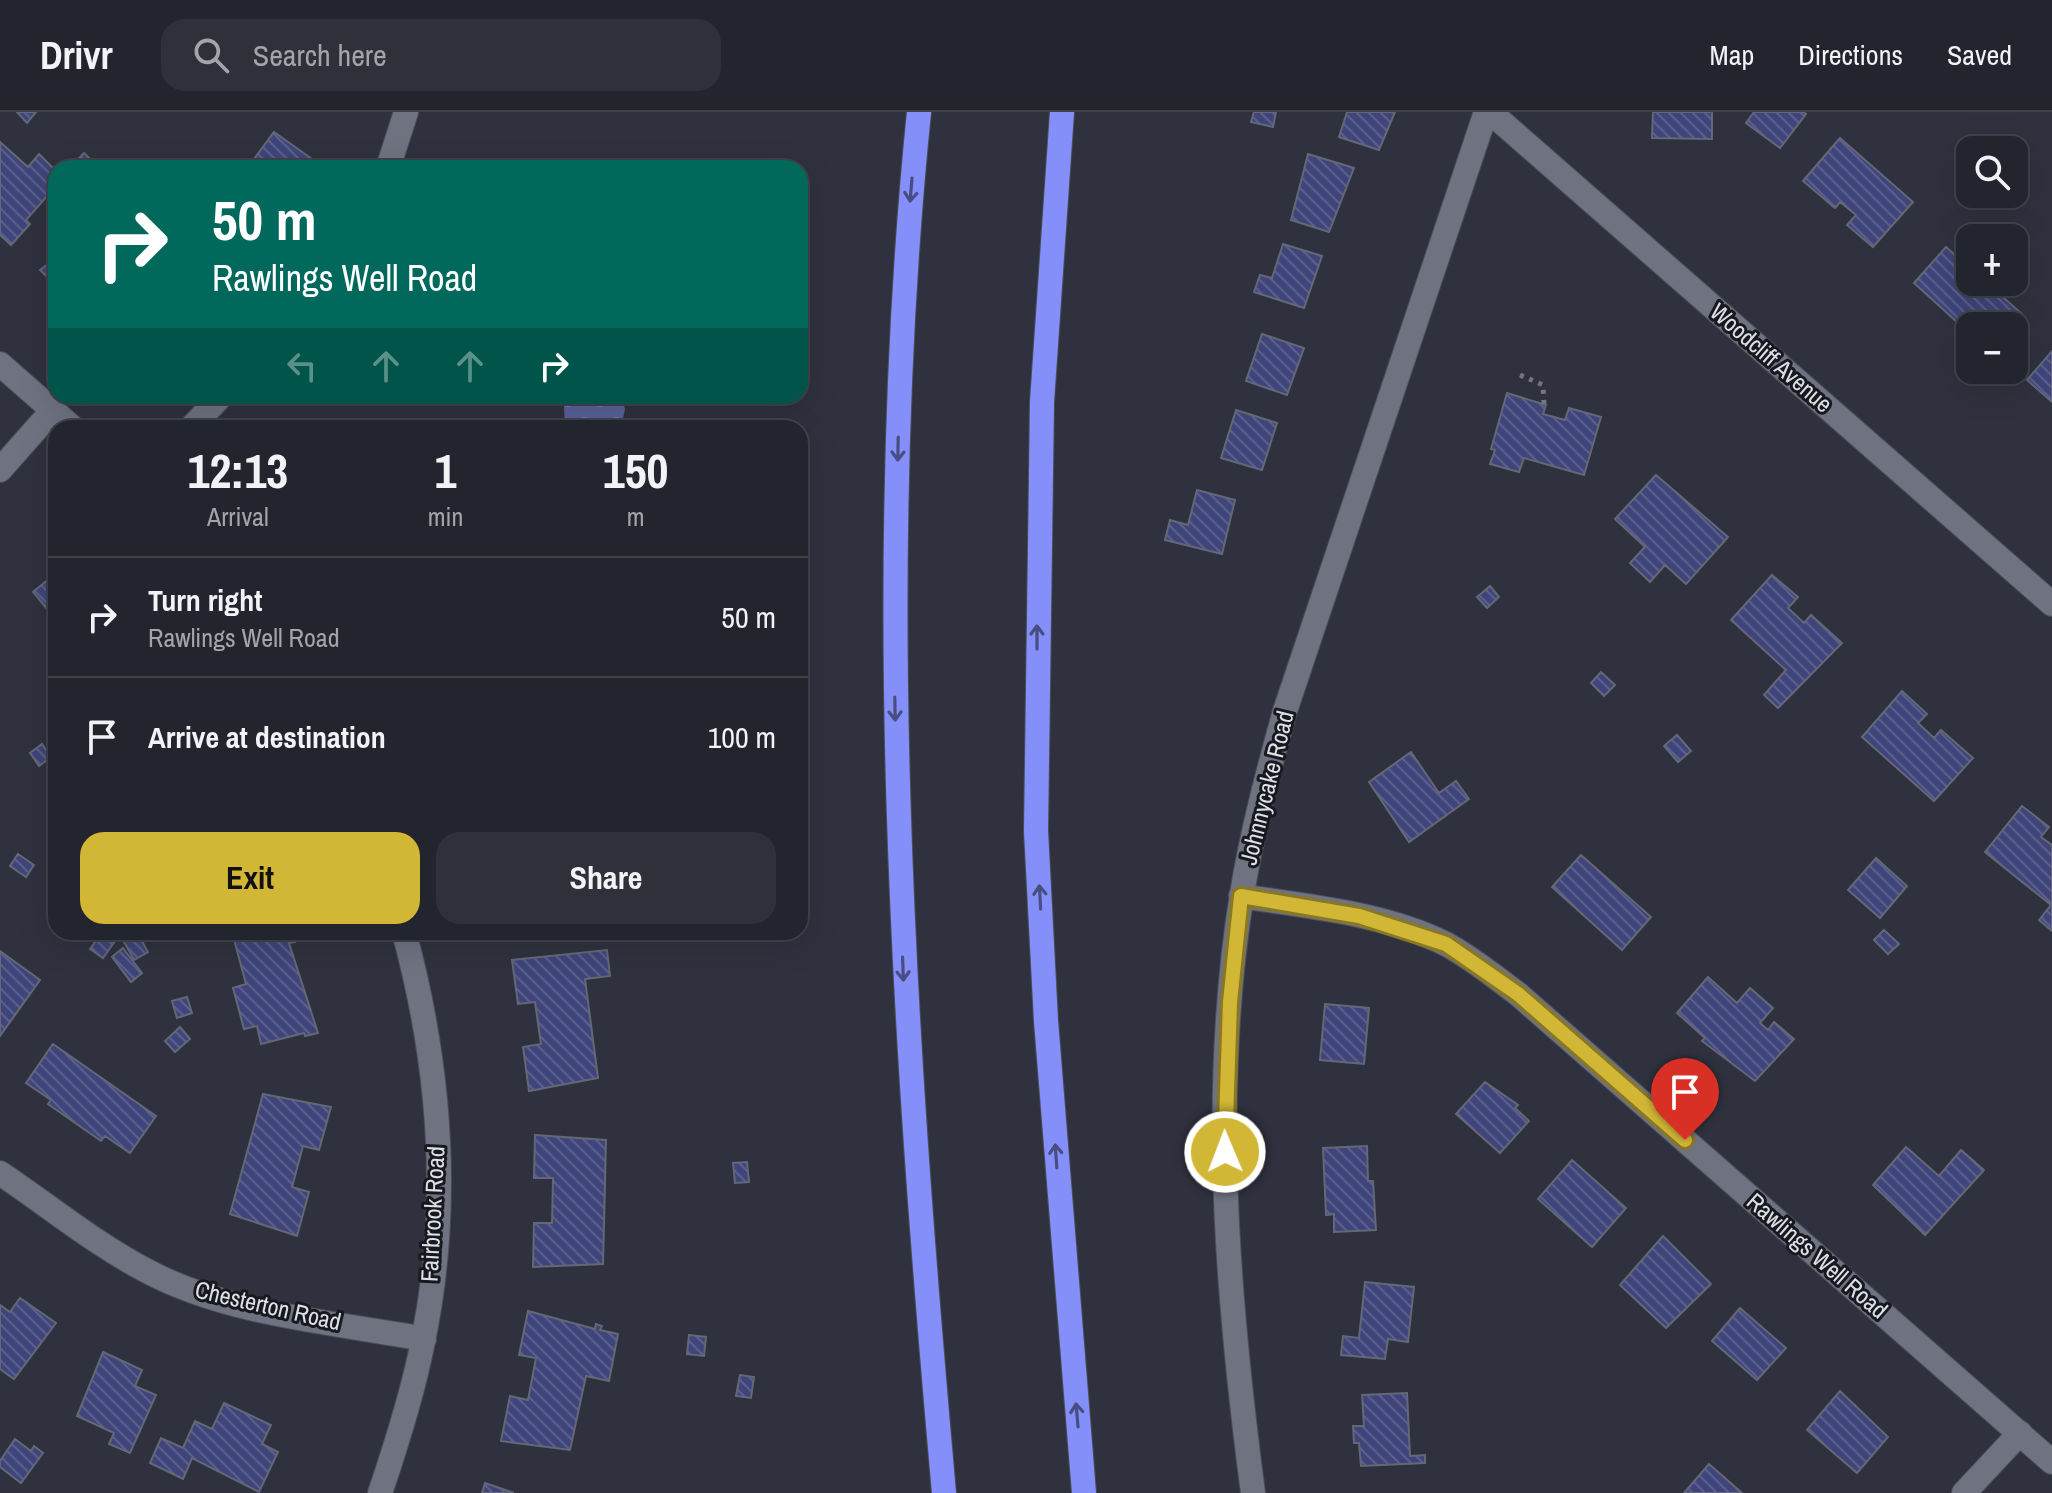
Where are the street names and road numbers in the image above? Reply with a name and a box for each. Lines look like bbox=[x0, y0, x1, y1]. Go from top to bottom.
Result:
street label: Woodcliff Avenue bbox=[1704, 295, 1840, 419]
street label: Johnnycake Road bbox=[1231, 707, 1301, 868]
street label: Fairbrook Road bbox=[412, 1145, 452, 1283]
street label: Rawlings Well Road bbox=[1740, 1185, 1895, 1325]
street label: Chesterton Road bbox=[192, 1273, 344, 1337]

